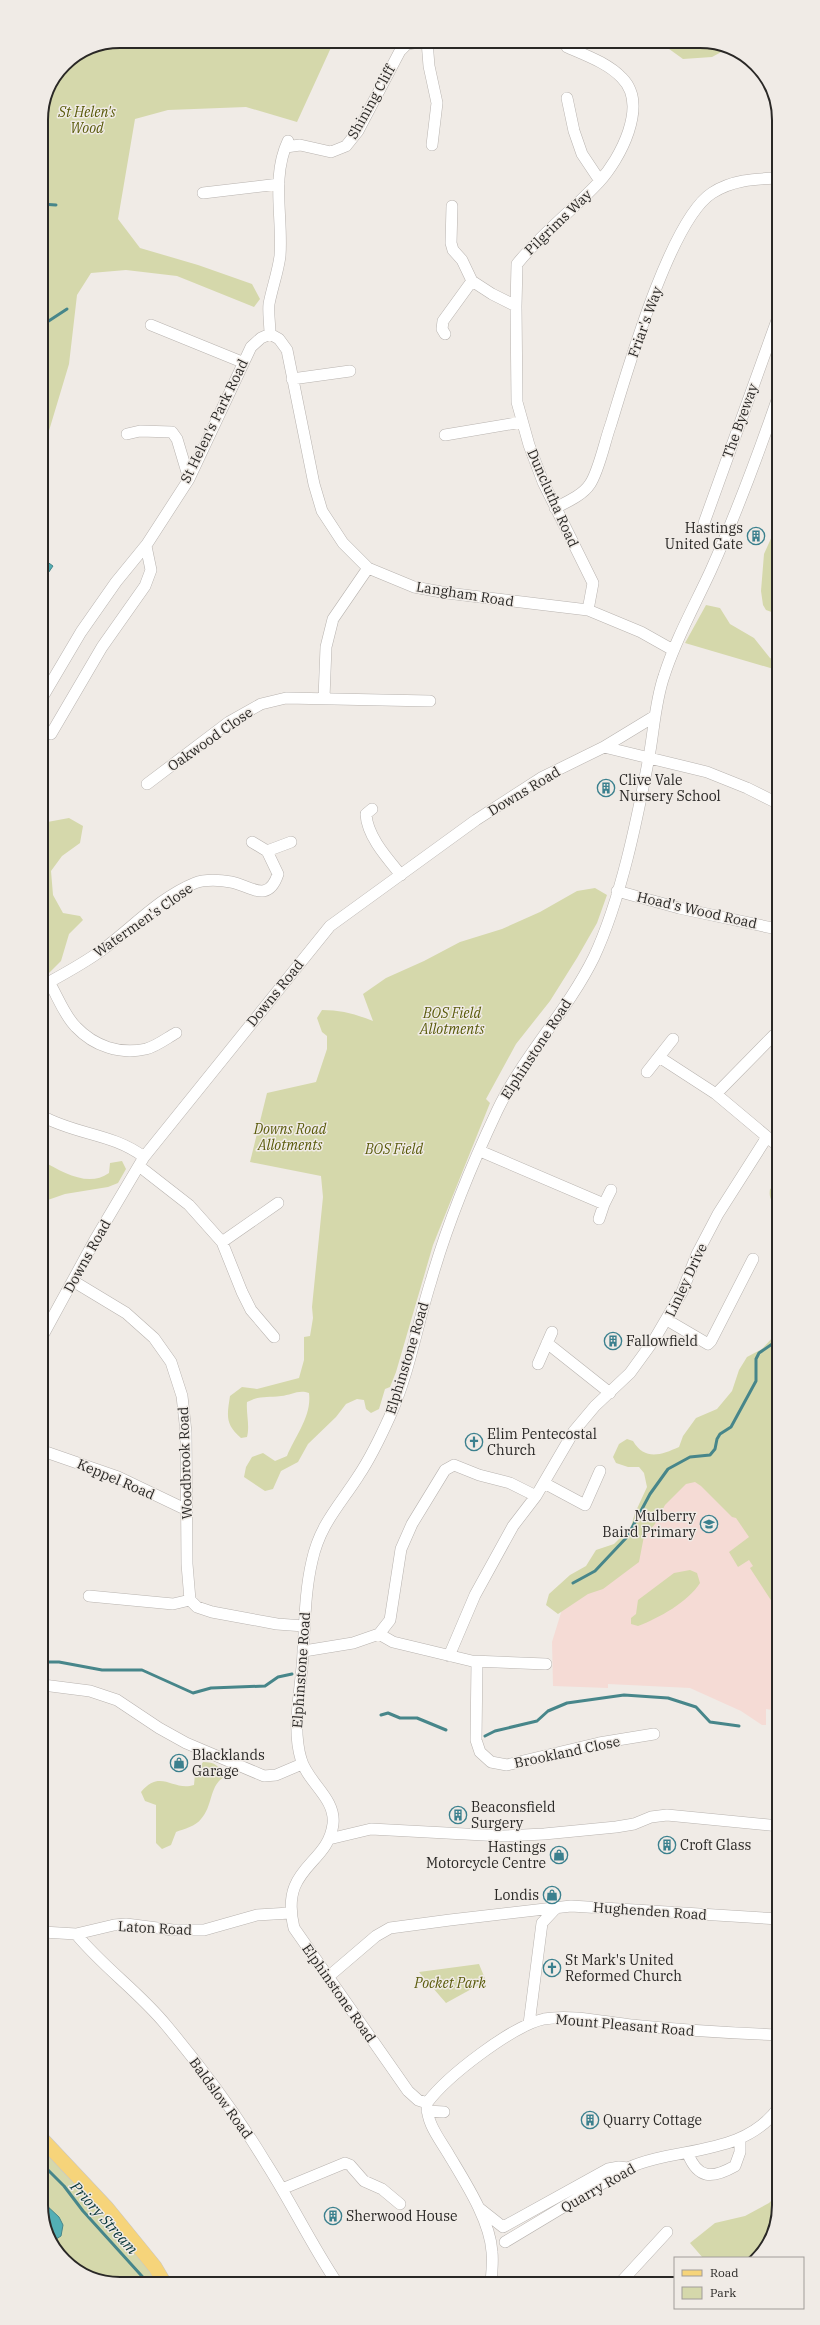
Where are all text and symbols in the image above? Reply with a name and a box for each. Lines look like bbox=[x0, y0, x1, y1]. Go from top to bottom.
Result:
street label: Shining Cliff bbox=[343, 61, 399, 142]
park label: St Helen's Wood bbox=[57, 103, 117, 137]
street label: Pilgrims Way bbox=[521, 185, 596, 259]
street label: Friar's Way bbox=[624, 284, 666, 360]
street label: St Helen's Park Road bbox=[176, 356, 252, 486]
street label: The Byeway bbox=[718, 381, 762, 461]
street label: Dunclutha Road bbox=[523, 446, 583, 550]
place label: Hastings United Gate bbox=[665, 519, 743, 553]
building icon: Hastings United Gate bbox=[746, 526, 766, 546]
street label: Langham Road bbox=[415, 577, 516, 611]
street label: Oakwood Close bbox=[164, 703, 256, 775]
street label: Downs Road bbox=[485, 762, 564, 820]
place label: Clive Vale Nursery School bbox=[619, 771, 721, 805]
building icon: Clive Vale Nursery School bbox=[596, 778, 616, 798]
street label: Watermen's Close bbox=[90, 879, 196, 961]
street label: Hoad's Wood Road bbox=[635, 887, 759, 933]
street label: Downs Road bbox=[243, 955, 308, 1030]
street label: Elphinstone Road bbox=[497, 995, 576, 1103]
park label: BOS Field Allotments bbox=[419, 1004, 485, 1038]
park label: Downs Road Allotments bbox=[253, 1120, 327, 1154]
park label: BOS Field bbox=[364, 1140, 424, 1158]
street label: Downs Road bbox=[59, 1216, 115, 1296]
street label: Linley Drive bbox=[661, 1240, 711, 1320]
street label: Elphinstone Road bbox=[381, 1299, 433, 1416]
building icon: Fallowfield bbox=[603, 1331, 623, 1351]
place label: Fallowfield bbox=[626, 1332, 698, 1350]
street label: Woodbrook Road bbox=[174, 1406, 196, 1520]
place label: Elim Pentecostal Church bbox=[487, 1425, 597, 1459]
church icon: Elim Pentecostal Church bbox=[464, 1432, 484, 1452]
street label: Keppel Road bbox=[74, 1455, 158, 1504]
place label: Mulberry Baird Primary bbox=[602, 1507, 697, 1541]
school or university icon: Mulberry Baird Primary bbox=[699, 1514, 719, 1534]
street label: Elphinstone Road bbox=[288, 1611, 314, 1729]
street label: Brookland Close bbox=[512, 1732, 622, 1772]
place label: Blacklands Garage bbox=[192, 1746, 265, 1780]
shop icon: Blacklands Garage bbox=[169, 1753, 189, 1773]
place label: Beaconsfield Surgery bbox=[471, 1798, 556, 1832]
building icon: Beaconsfield Surgery bbox=[448, 1805, 468, 1825]
building icon: Croft Glass bbox=[657, 1835, 677, 1855]
place label: Croft Glass bbox=[680, 1836, 752, 1854]
place label: Hastings Motorcycle Centre bbox=[426, 1838, 546, 1872]
shop icon: Hastings Motorcycle Centre bbox=[549, 1845, 569, 1865]
shop icon: Londis bbox=[542, 1885, 562, 1905]
place label: Londis bbox=[494, 1886, 539, 1904]
street label: Hughenden Road bbox=[592, 1898, 708, 1924]
street label: Laton Road bbox=[117, 1917, 193, 1939]
street label: Elphinstone Road bbox=[298, 1940, 380, 2046]
place label: St Mark's United Reformed Church bbox=[565, 1951, 682, 1985]
church icon: St Mark's United Reformed Church bbox=[542, 1958, 562, 1978]
park label: Pocket Park bbox=[413, 1974, 486, 1992]
street label: Mount Pleasant Road bbox=[555, 2010, 696, 2040]
street label: Baldslow Road bbox=[185, 2054, 257, 2143]
building icon: Quarry Cottage bbox=[580, 2110, 600, 2130]
place label: Quarry Cottage bbox=[603, 2111, 702, 2129]
street label: Quarry Road bbox=[557, 2159, 639, 2217]
water label: Priory Stream bbox=[66, 2177, 142, 2258]
building icon: Sherwood House bbox=[323, 2206, 343, 2226]
place label: Sherwood House bbox=[346, 2207, 458, 2225]
legend bbox=[674, 2257, 804, 2309]
text: Road bbox=[710, 2265, 739, 2280]
text: Park bbox=[710, 2285, 736, 2300]

